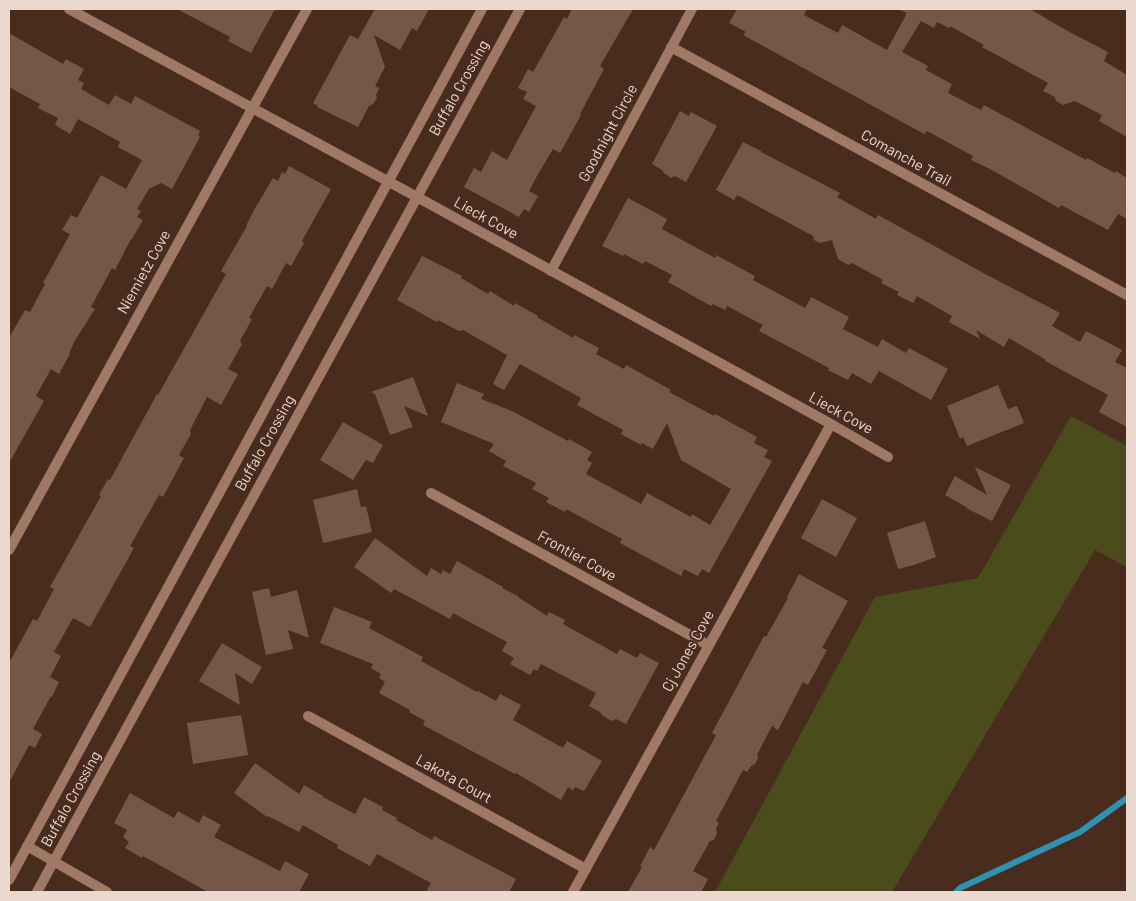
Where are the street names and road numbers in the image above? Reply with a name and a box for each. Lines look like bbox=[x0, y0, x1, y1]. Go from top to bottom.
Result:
street label: Buffalo Crossing bbox=[425, 37, 493, 139]
street label: Goodnight Circle bbox=[575, 81, 641, 185]
street label: Comanche Trail bbox=[858, 126, 954, 190]
street label: Lieck Cove bbox=[451, 193, 521, 243]
street label: Niemietz Cove bbox=[114, 227, 174, 317]
street label: Lieck Cove bbox=[806, 388, 876, 438]
street label: Buffalo Crossing bbox=[231, 392, 299, 494]
street label: Frontier Cove bbox=[534, 527, 620, 585]
street label: Cj Jones Cove bbox=[658, 607, 718, 695]
street label: Buffalo Crossing bbox=[37, 748, 105, 850]
street label: Lakota Court bbox=[413, 751, 495, 807]

